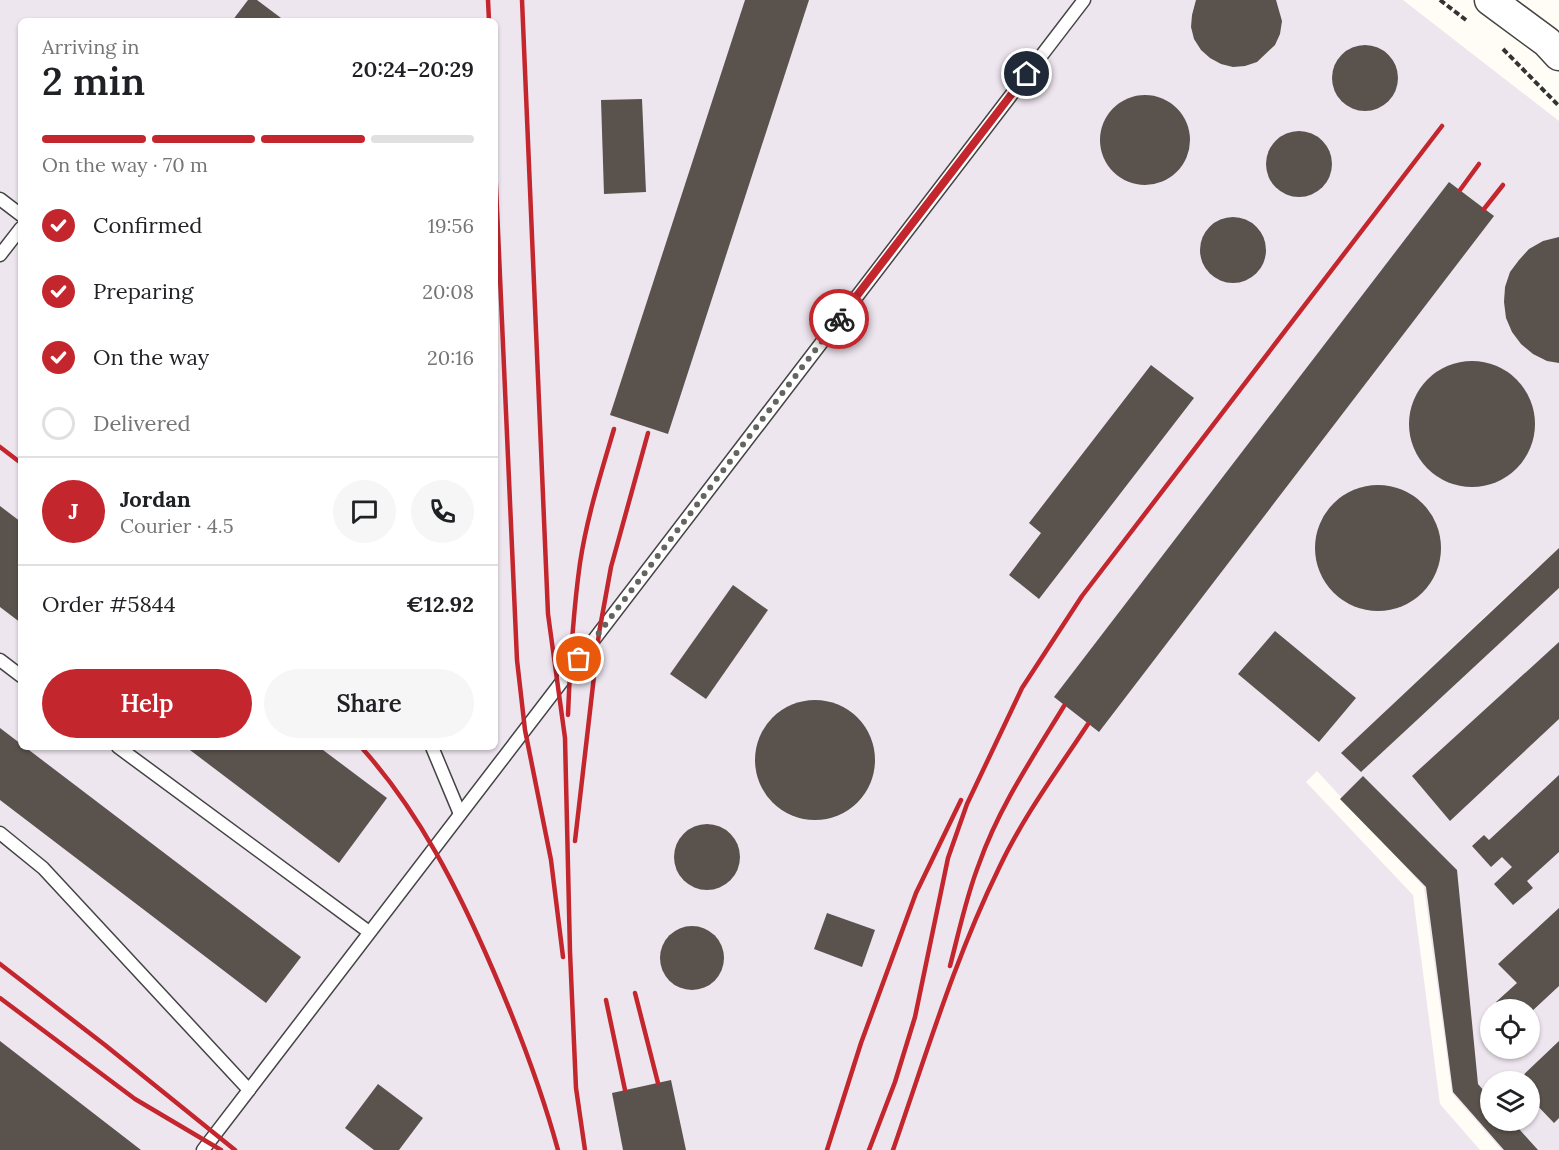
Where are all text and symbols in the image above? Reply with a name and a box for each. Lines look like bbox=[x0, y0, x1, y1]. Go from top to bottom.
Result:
text: Arriving in bbox=[42, 34, 139, 59]
pin bbox=[1001, 48, 1052, 99]
text: 20:24–20:29 bbox=[352, 55, 474, 83]
text: 2 min bbox=[42, 56, 145, 106]
icon: home bbox=[1010, 57, 1043, 90]
text: On the way · 70 m bbox=[42, 152, 208, 177]
icon: check bbox=[42, 209, 75, 242]
text: Confirmed bbox=[93, 211, 202, 239]
text: 19:56 bbox=[428, 213, 474, 238]
icon: check bbox=[42, 275, 75, 308]
text: Preparing bbox=[93, 277, 193, 305]
text: 20:08 bbox=[422, 279, 474, 304]
courier bbox=[809, 289, 869, 349]
icon: bike bbox=[823, 303, 856, 336]
icon: check bbox=[42, 341, 75, 374]
text: On the way bbox=[93, 343, 209, 371]
text: 20:16 bbox=[427, 345, 474, 370]
text: Delivered bbox=[93, 409, 191, 437]
button: chat bbox=[333, 480, 396, 543]
button: phone bbox=[411, 480, 474, 543]
text: Jordan bbox=[120, 485, 191, 513]
text: J bbox=[69, 497, 78, 525]
text: Courier · 4.5 bbox=[120, 513, 234, 538]
text: Order #5844 bbox=[42, 590, 176, 618]
text: €12.92 bbox=[406, 590, 474, 618]
pin bbox=[553, 633, 604, 684]
icon: bag bbox=[562, 642, 595, 675]
button: Help bbox=[42, 669, 252, 738]
button: Share bbox=[264, 669, 474, 738]
map controls bbox=[1480, 999, 1540, 1131]
button: locate bbox=[1480, 999, 1540, 1059]
button: layers bbox=[1480, 1071, 1540, 1131]

